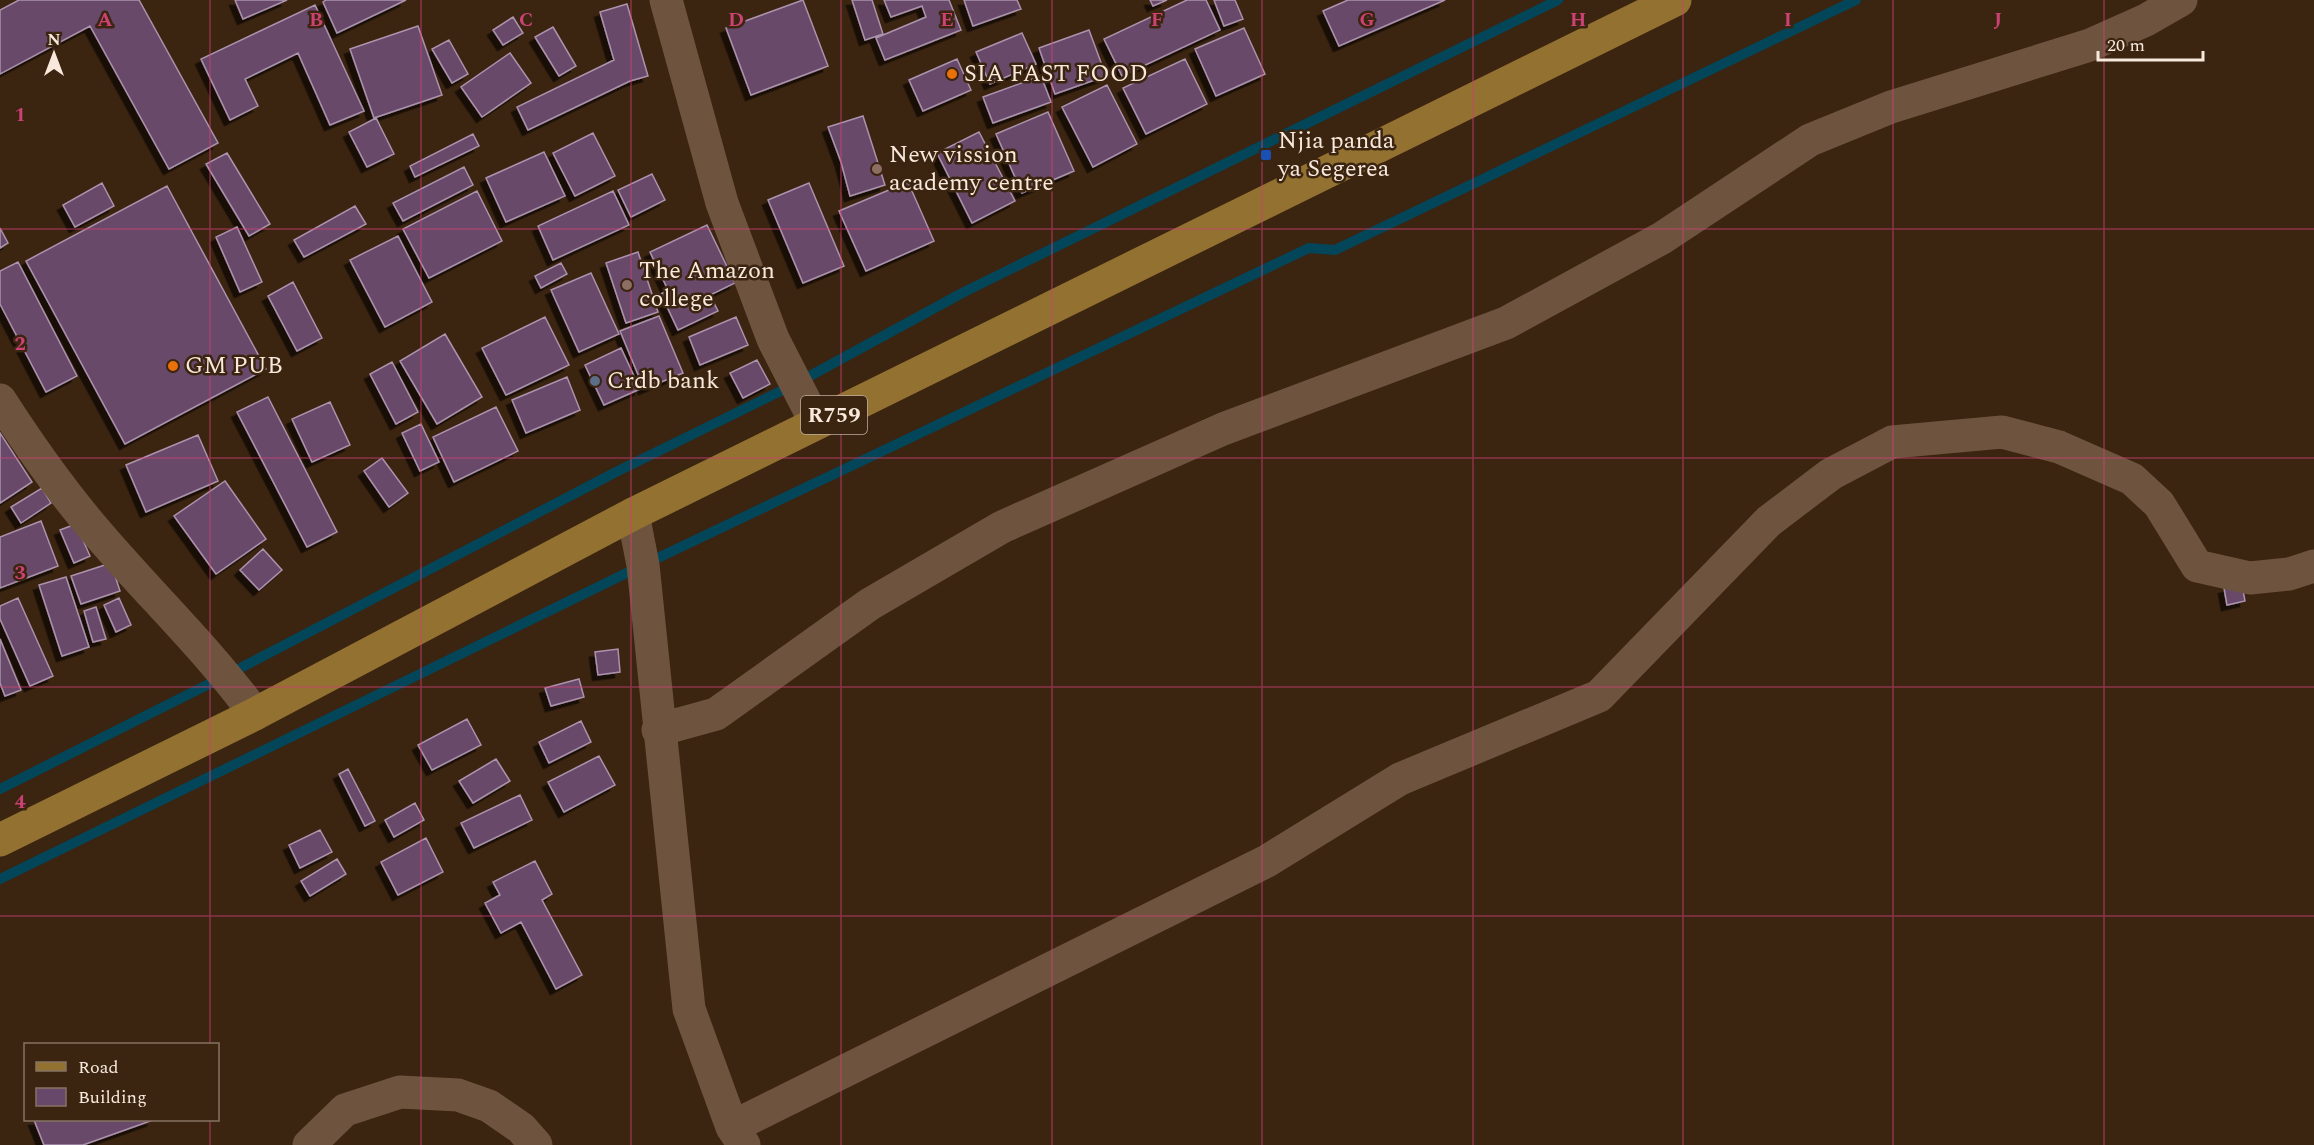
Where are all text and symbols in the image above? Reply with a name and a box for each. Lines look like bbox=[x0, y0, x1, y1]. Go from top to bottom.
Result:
text: A bbox=[97, 5, 113, 35]
text: B bbox=[309, 5, 323, 35]
text: C bbox=[519, 5, 533, 35]
text: D bbox=[728, 5, 744, 35]
text: E bbox=[940, 5, 954, 35]
text: F bbox=[1151, 5, 1163, 35]
text: G bbox=[1359, 5, 1375, 35]
text: H bbox=[1570, 5, 1586, 35]
text: I bbox=[1784, 5, 1792, 35]
text: J bbox=[1994, 5, 2002, 35]
north arrow bbox=[24, 24, 84, 84]
scale bar bbox=[2098, 24, 2203, 62]
text: N bbox=[47, 28, 61, 52]
text: 20 m bbox=[2107, 32, 2145, 59]
place label: SIA FAST FOOD bbox=[964, 56, 1148, 92]
marker: SIA FAST FOOD bbox=[945, 67, 959, 81]
text: 1 bbox=[14, 100, 26, 130]
place label: Njia panda ya Segerea bbox=[1277, 123, 1395, 187]
place label: New vission academy centre bbox=[889, 137, 1054, 201]
marker: Njia panda ya Segerea bbox=[1259, 148, 1273, 162]
marker: New vission academy centre bbox=[870, 162, 884, 176]
place label: The Amazon college bbox=[639, 253, 775, 317]
marker: The Amazon college bbox=[620, 278, 634, 292]
text: 2 bbox=[14, 329, 26, 359]
place label: GM PUB bbox=[185, 348, 283, 384]
marker: GM PUB bbox=[166, 359, 180, 373]
place label: Crdb bank bbox=[607, 363, 719, 399]
marker: Crdb bank bbox=[588, 374, 602, 388]
road number: R759 bbox=[801, 396, 867, 434]
text: 3 bbox=[14, 558, 26, 588]
text: 4 bbox=[14, 787, 26, 817]
legend bbox=[24, 1043, 219, 1121]
text: Road bbox=[78, 1054, 119, 1081]
text: Building bbox=[78, 1084, 147, 1111]

